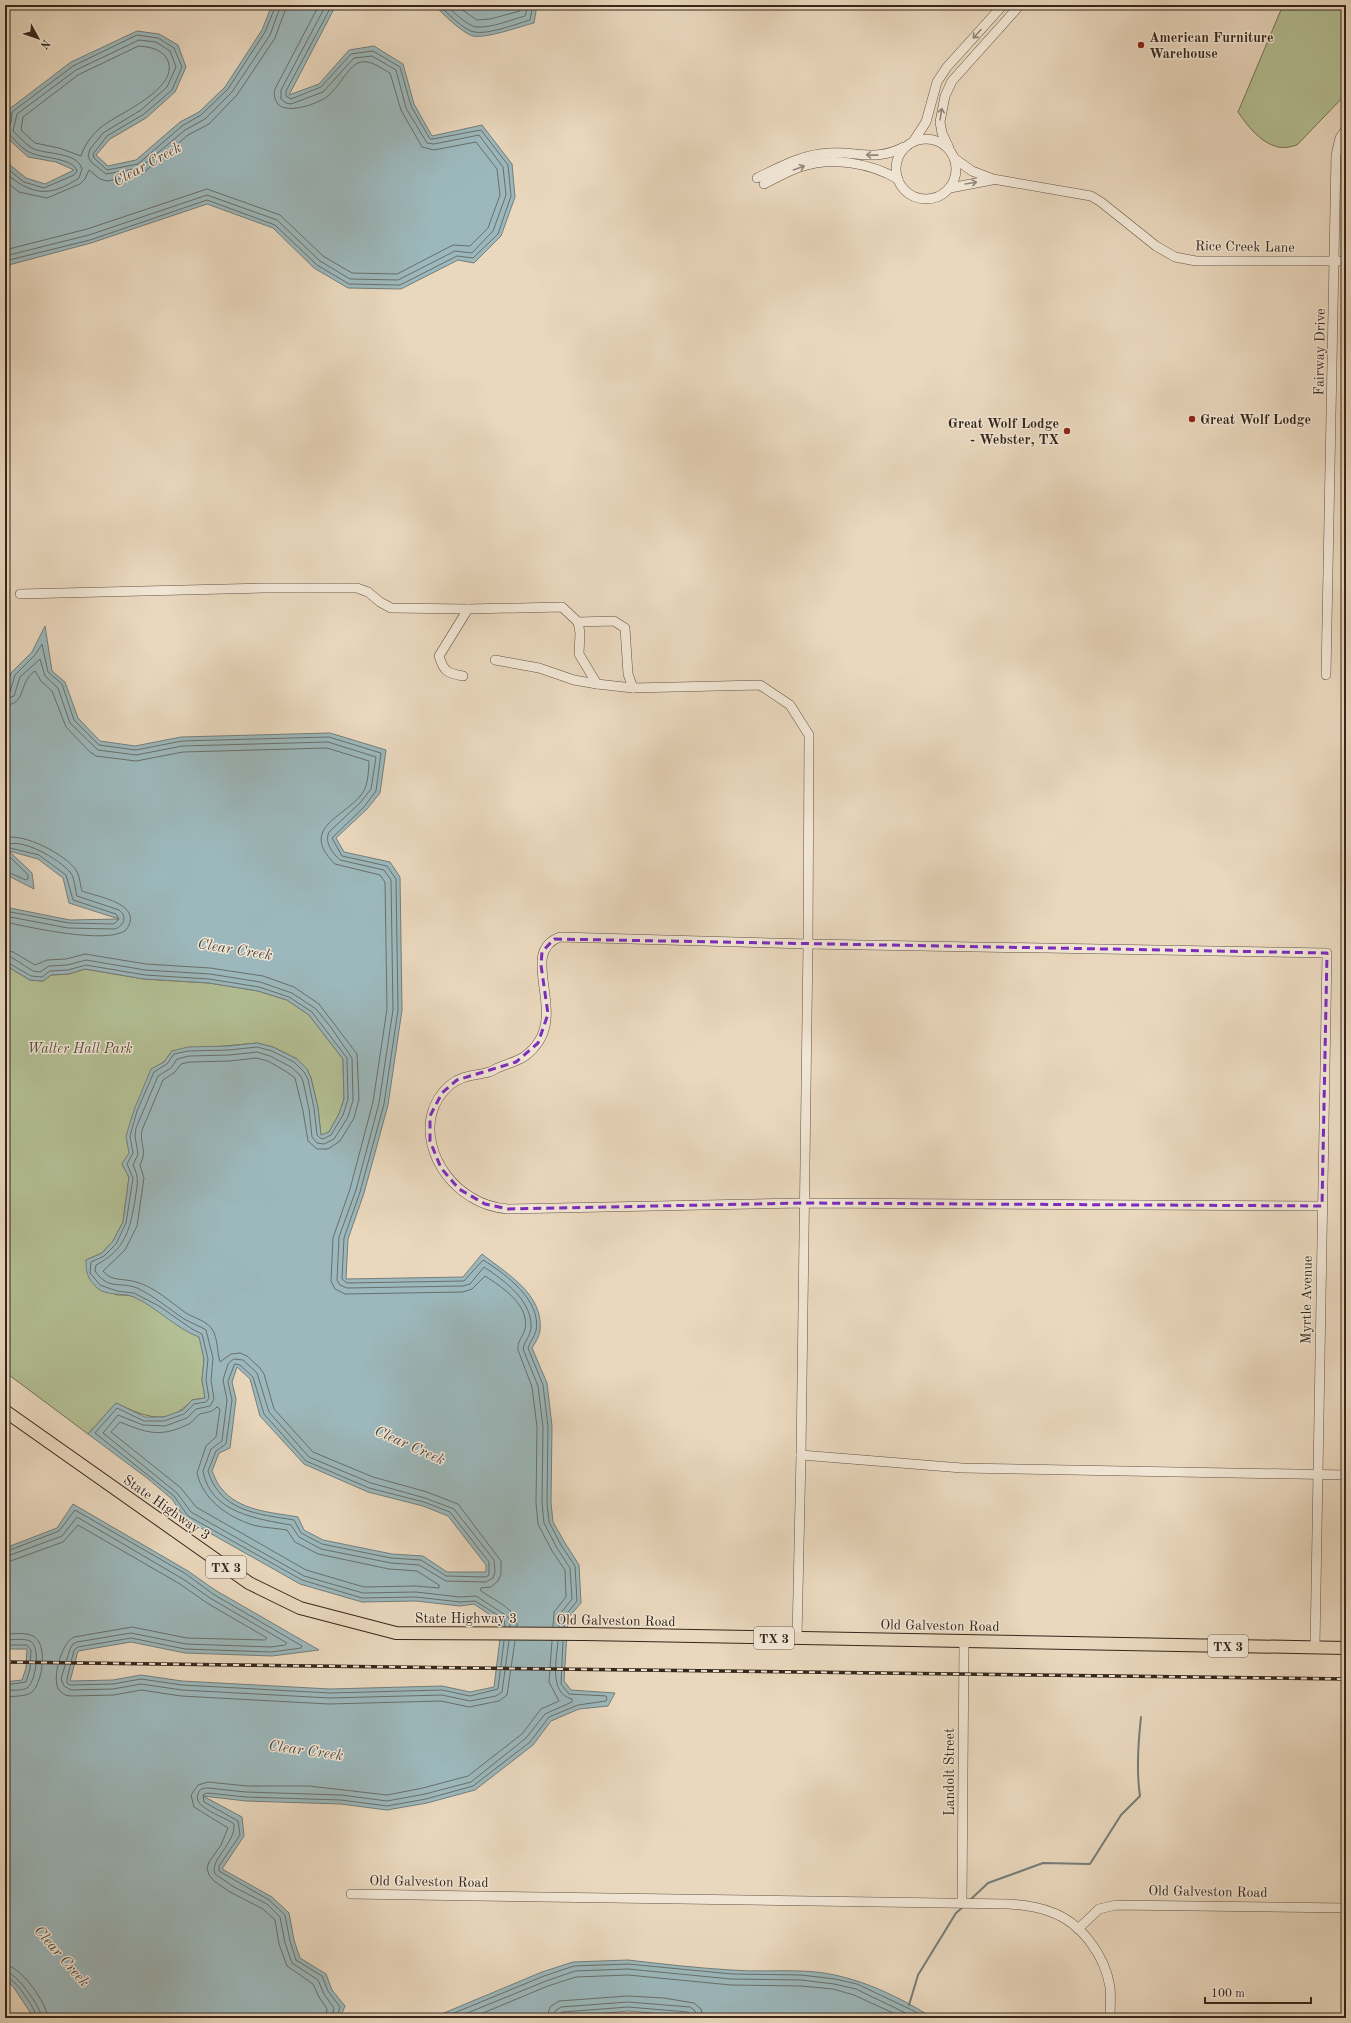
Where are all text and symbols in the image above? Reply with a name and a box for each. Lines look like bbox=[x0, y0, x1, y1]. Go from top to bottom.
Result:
north arrow bbox=[18, 18, 58, 58]
one-way arrow bbox=[973, 29, 982, 39]
place label: American Furniture Warehouse bbox=[1149, 31, 1274, 61]
text: N bbox=[37, 37, 51, 51]
marker: American Furniture Warehouse bbox=[1136, 40, 1146, 50]
one-way arrow bbox=[937, 108, 945, 121]
water label: Clear Creek bbox=[111, 140, 184, 190]
one-way arrow bbox=[866, 151, 879, 159]
one-way arrow bbox=[793, 163, 805, 171]
one-way arrow bbox=[964, 179, 977, 187]
street label: Rice Creek Lane bbox=[1195, 239, 1295, 255]
street label: Fairway Drive bbox=[1312, 308, 1328, 396]
place label: Great Wolf Lodge bbox=[1200, 413, 1311, 427]
marker: Great Wolf Lodge bbox=[1187, 414, 1197, 424]
place label: Great Wolf Lodge - Webster, TX bbox=[948, 417, 1059, 447]
marker: Great Wolf Lodge - Webster, TX bbox=[1062, 426, 1072, 436]
water label: Clear Creek bbox=[196, 937, 273, 964]
park label: Walter Hall Park bbox=[27, 1042, 133, 1056]
street label: Myrtle Avenue bbox=[1299, 1256, 1315, 1344]
water label: Clear Creek bbox=[372, 1424, 447, 1469]
street label: State Highway 3 bbox=[121, 1473, 212, 1543]
road number: TX 3 bbox=[206, 1556, 246, 1578]
street label: State Highway 3 bbox=[415, 1612, 517, 1626]
street label: Old Galveston Road bbox=[556, 1613, 676, 1629]
street label: Old Galveston Road bbox=[880, 1618, 1000, 1634]
road number: TX 3 bbox=[754, 1627, 794, 1649]
road number: TX 3 bbox=[1208, 1635, 1248, 1657]
street label: Landolt Street bbox=[943, 1728, 957, 1816]
water label: Clear Creek bbox=[267, 1739, 344, 1764]
street label: Old Galveston Road bbox=[369, 1874, 489, 1890]
street label: Old Galveston Road bbox=[1148, 1884, 1268, 1900]
water label: Clear Creek bbox=[30, 1924, 91, 1990]
scale bar bbox=[1205, 1979, 1311, 2005]
text: 100 m bbox=[1211, 1988, 1245, 2000]

